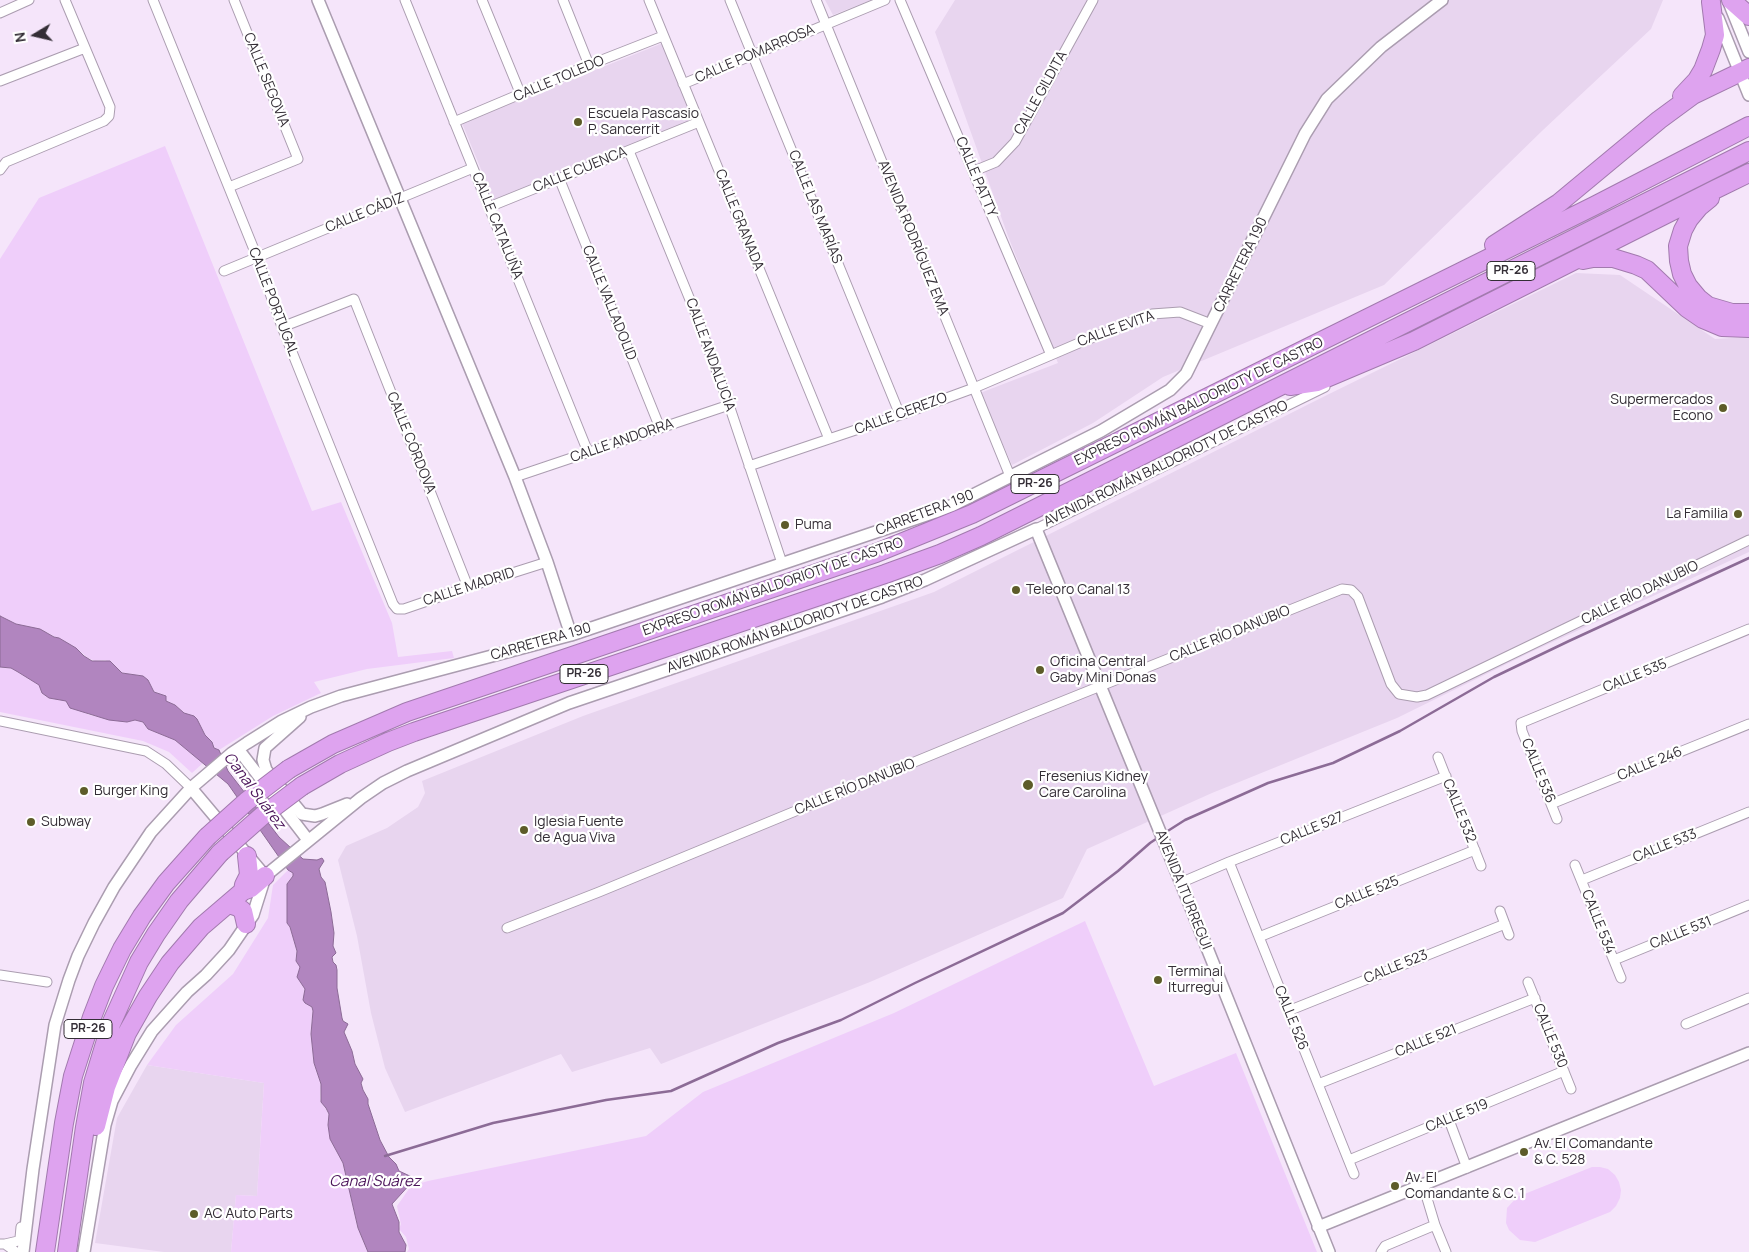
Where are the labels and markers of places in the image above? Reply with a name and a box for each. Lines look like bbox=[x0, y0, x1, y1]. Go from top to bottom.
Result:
place label: Escuela Pascasio P. Sancerrit bbox=[588, 106, 699, 138]
marker: Escuela Pascasio P. Sancerrit bbox=[572, 116, 584, 128]
place label: Supermercados Econo bbox=[1610, 392, 1713, 424]
marker: Supermercados Econo bbox=[1717, 402, 1729, 414]
place label: La Familia bbox=[1666, 506, 1728, 522]
marker: La Familia bbox=[1732, 508, 1744, 520]
place label: Puma bbox=[795, 517, 831, 533]
marker: Puma bbox=[779, 519, 791, 531]
place label: Teleoro Canal 13 bbox=[1026, 582, 1130, 598]
marker: Teleoro Canal 13 bbox=[1010, 584, 1022, 596]
place label: Oficina Central Gaby Mini Donas bbox=[1050, 654, 1156, 686]
marker: Oficina Central Gaby Mini Donas bbox=[1034, 664, 1046, 676]
place label: Fresenius Kidney Care Carolina bbox=[1039, 769, 1148, 802]
marker: Fresenius Kidney Care Carolina bbox=[1021, 778, 1035, 792]
place label: Burger King bbox=[94, 783, 168, 799]
marker: Burger King bbox=[78, 785, 90, 797]
place label: Subway bbox=[41, 814, 91, 830]
place label: Iglesia Fuente de Agua Viva bbox=[534, 814, 623, 846]
marker: Subway bbox=[25, 816, 37, 828]
marker: Iglesia Fuente de Agua Viva bbox=[518, 824, 530, 836]
place label: Terminal Iturregui bbox=[1168, 964, 1223, 996]
marker: Terminal Iturregui bbox=[1152, 974, 1164, 986]
place label: Av. El Comandante & C. 528 bbox=[1534, 1136, 1653, 1168]
marker: Av. El Comandante & C. 528 bbox=[1518, 1146, 1530, 1158]
place label: Av. El Comandante & C. 1 bbox=[1405, 1170, 1525, 1202]
marker: Av. El Comandante & C. 1 bbox=[1389, 1180, 1401, 1192]
place label: AC Auto Parts bbox=[204, 1206, 293, 1222]
marker: AC Auto Parts bbox=[188, 1208, 200, 1220]

